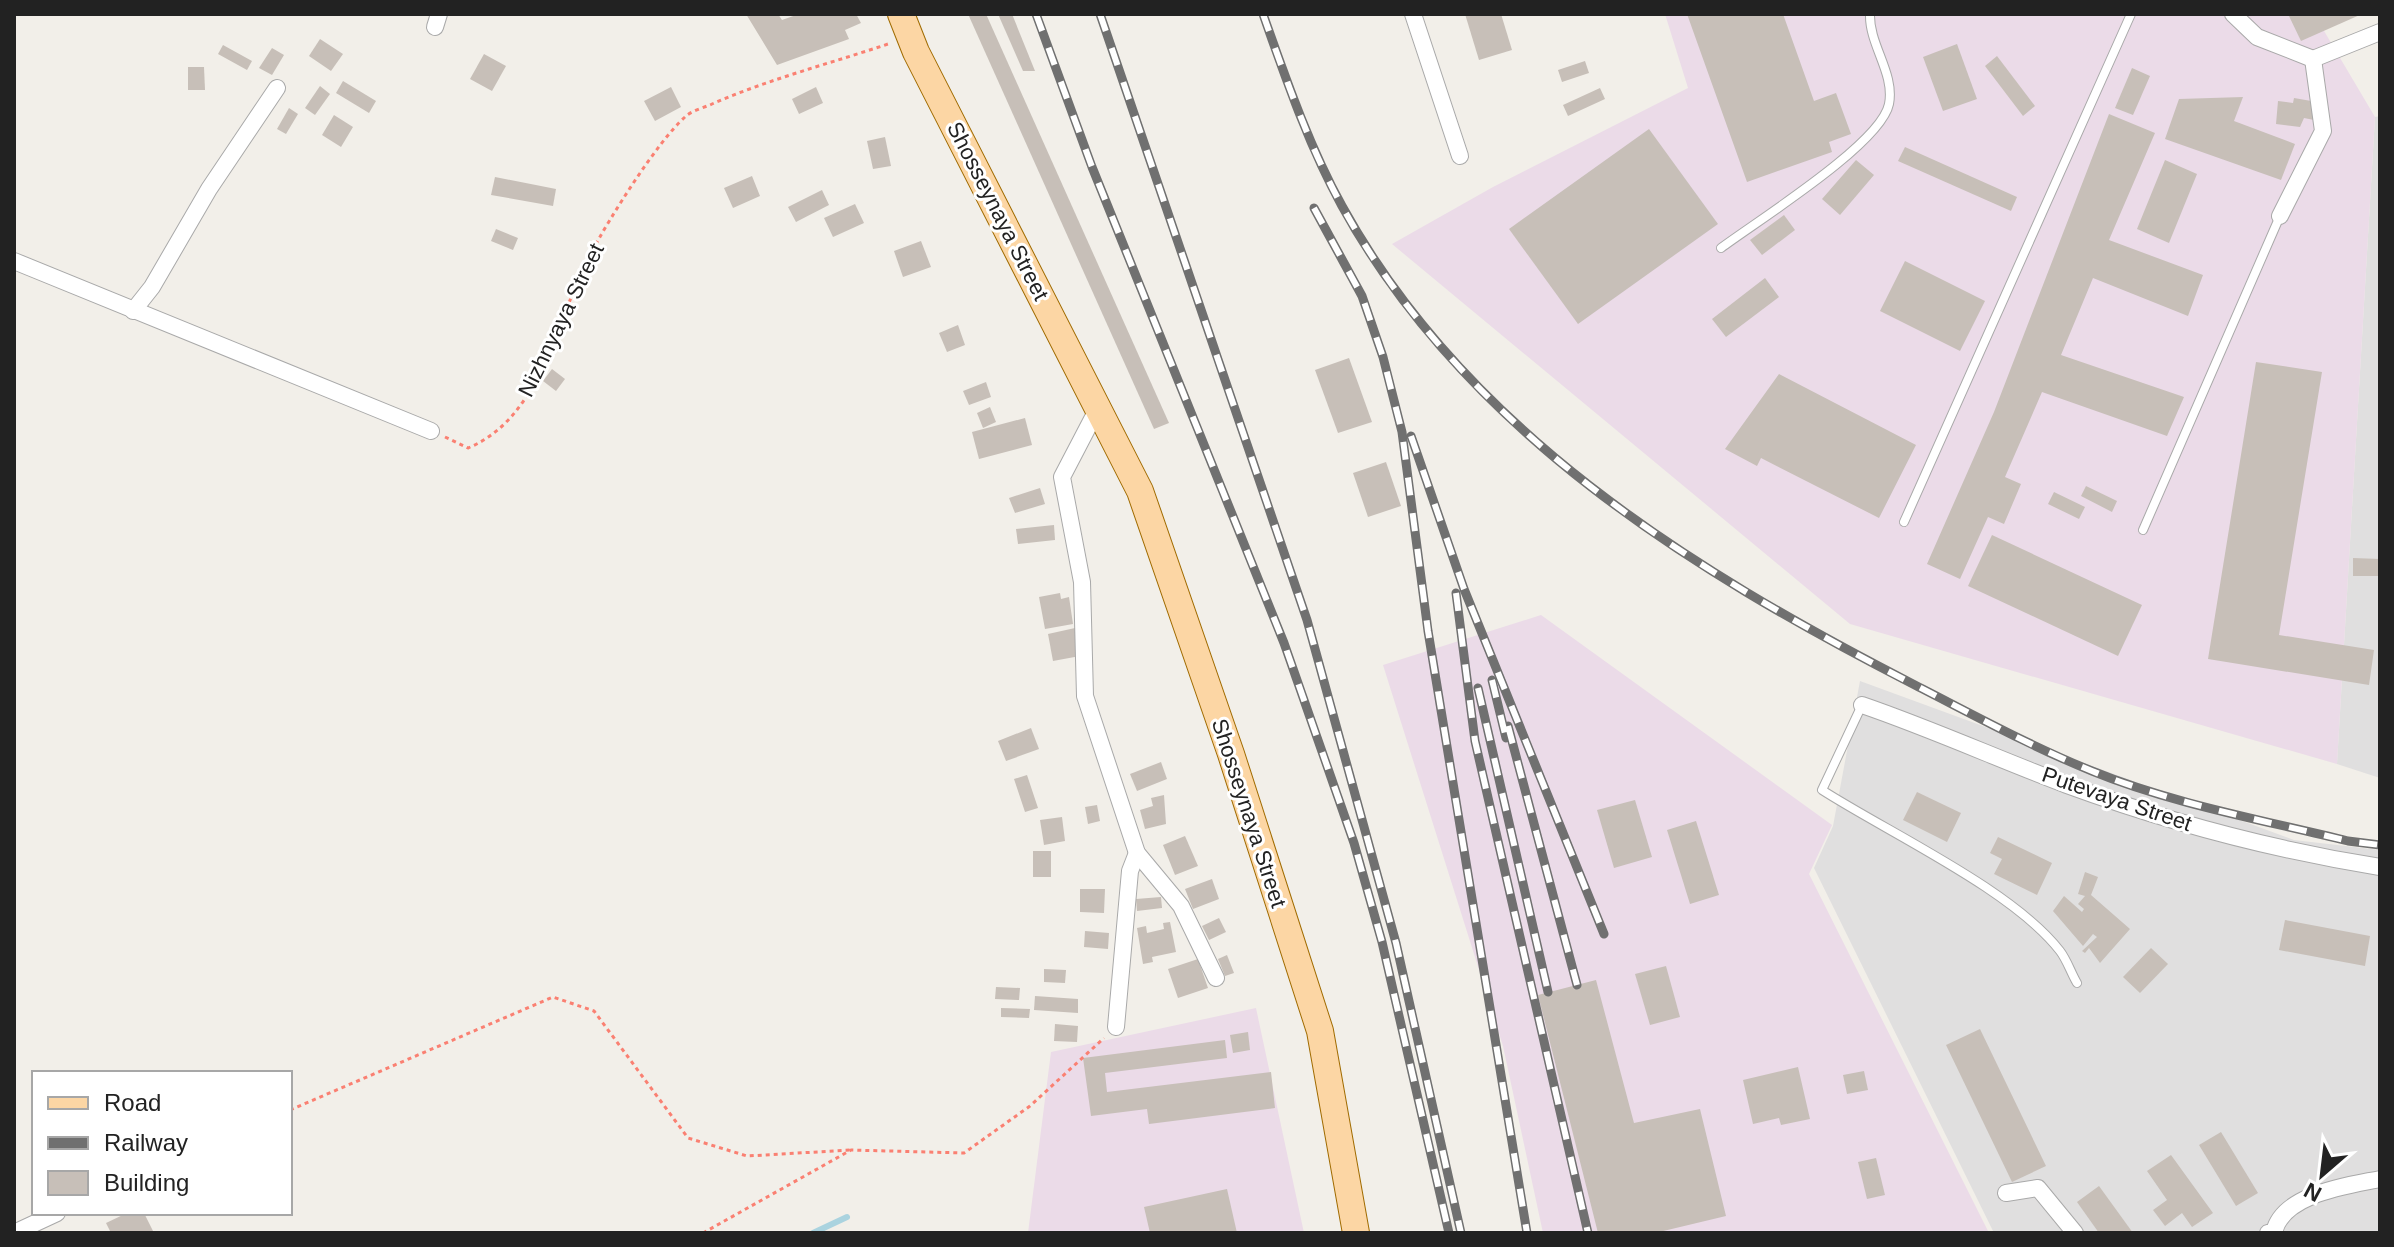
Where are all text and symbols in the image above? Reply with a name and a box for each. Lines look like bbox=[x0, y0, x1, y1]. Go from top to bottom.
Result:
street label: Shosseynaya Street bbox=[942, 118, 1054, 304]
street label: Nizhnyaya Street bbox=[513, 239, 609, 401]
street label: Shosseynaya Street bbox=[1207, 716, 1291, 910]
street label: Putevaya Street bbox=[2039, 762, 2195, 836]
legend bbox=[32, 1071, 292, 1215]
text: Road bbox=[104, 1089, 161, 1116]
text: Railway bbox=[104, 1129, 188, 1156]
north arrow bbox=[2282, 1135, 2362, 1215]
text: Building bbox=[104, 1169, 189, 1196]
text: N bbox=[2300, 1177, 2326, 1207]

